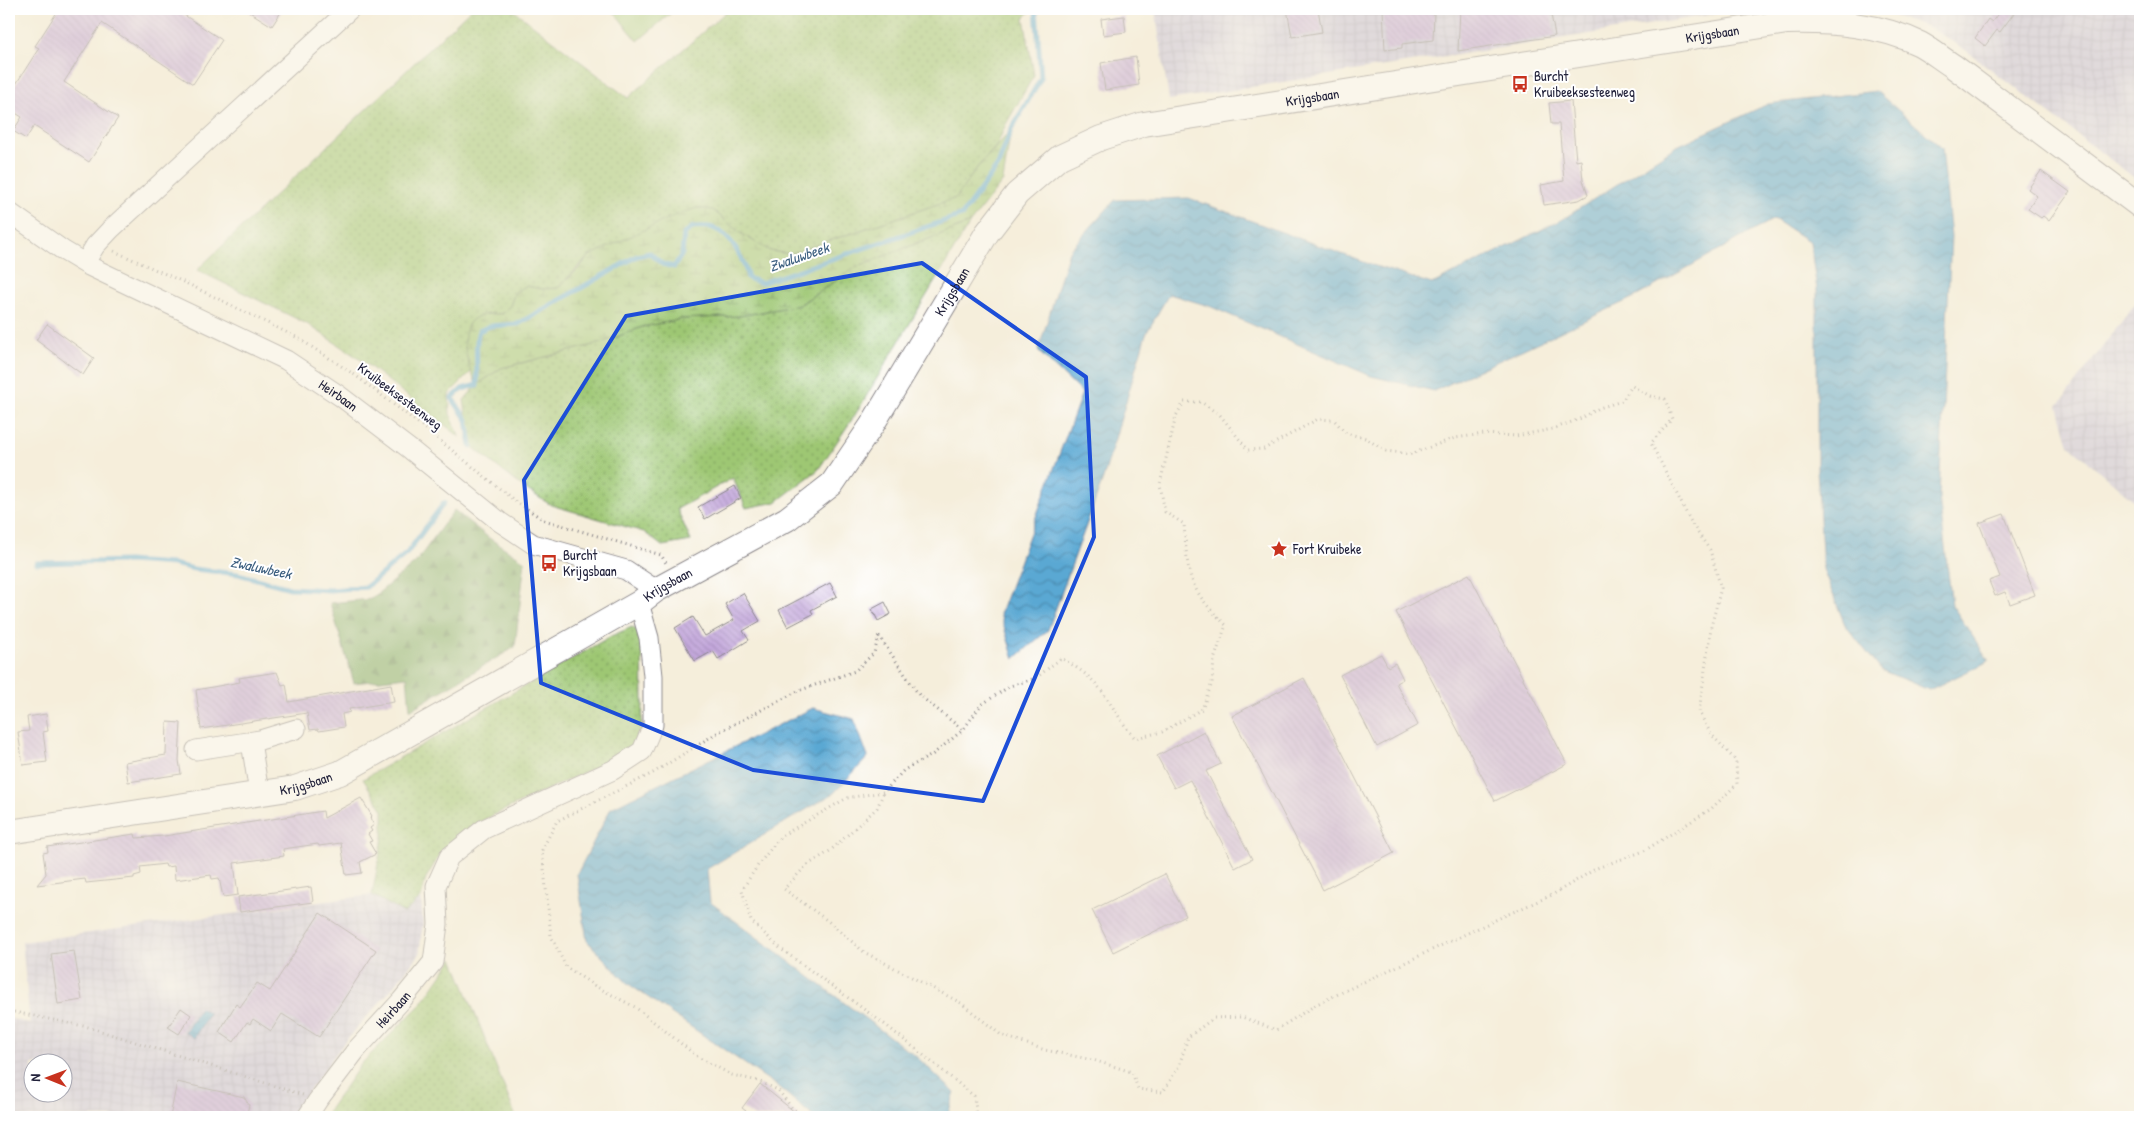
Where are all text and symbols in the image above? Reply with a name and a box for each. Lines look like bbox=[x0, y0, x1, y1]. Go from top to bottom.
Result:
street label: Krijgsbaan bbox=[1684, 20, 1740, 47]
place label: Burcht Kruibeeksesteenweg bbox=[1534, 66, 1635, 102]
bus stop icon: Burcht Kruibeeksesteenweg bbox=[1510, 74, 1530, 94]
street label: Krijgsbaan bbox=[1284, 83, 1340, 110]
water label: Zwaluwbeek bbox=[766, 236, 833, 277]
street label: Krijgsbaan bbox=[930, 263, 973, 319]
street label: Kruibeeksesteenweg bbox=[354, 358, 446, 434]
street label: Heirbaan bbox=[315, 375, 362, 415]
place icon: Fort Kruibeke bbox=[1269, 539, 1289, 559]
place label: Fort Kruibeke bbox=[1292, 539, 1362, 558]
place label: Burcht Krijgsbaan bbox=[563, 545, 617, 581]
water label: Zwaluwbeek bbox=[229, 551, 295, 585]
bus stop icon: Burcht Krijgsbaan bbox=[539, 553, 559, 573]
street label: Krijgsbaan bbox=[639, 562, 695, 606]
street label: Krijgsbaan bbox=[278, 766, 334, 799]
street label: Heirbaan bbox=[371, 987, 415, 1032]
north arrow bbox=[22, 1054, 72, 1104]
text: N bbox=[25, 1073, 44, 1082]

